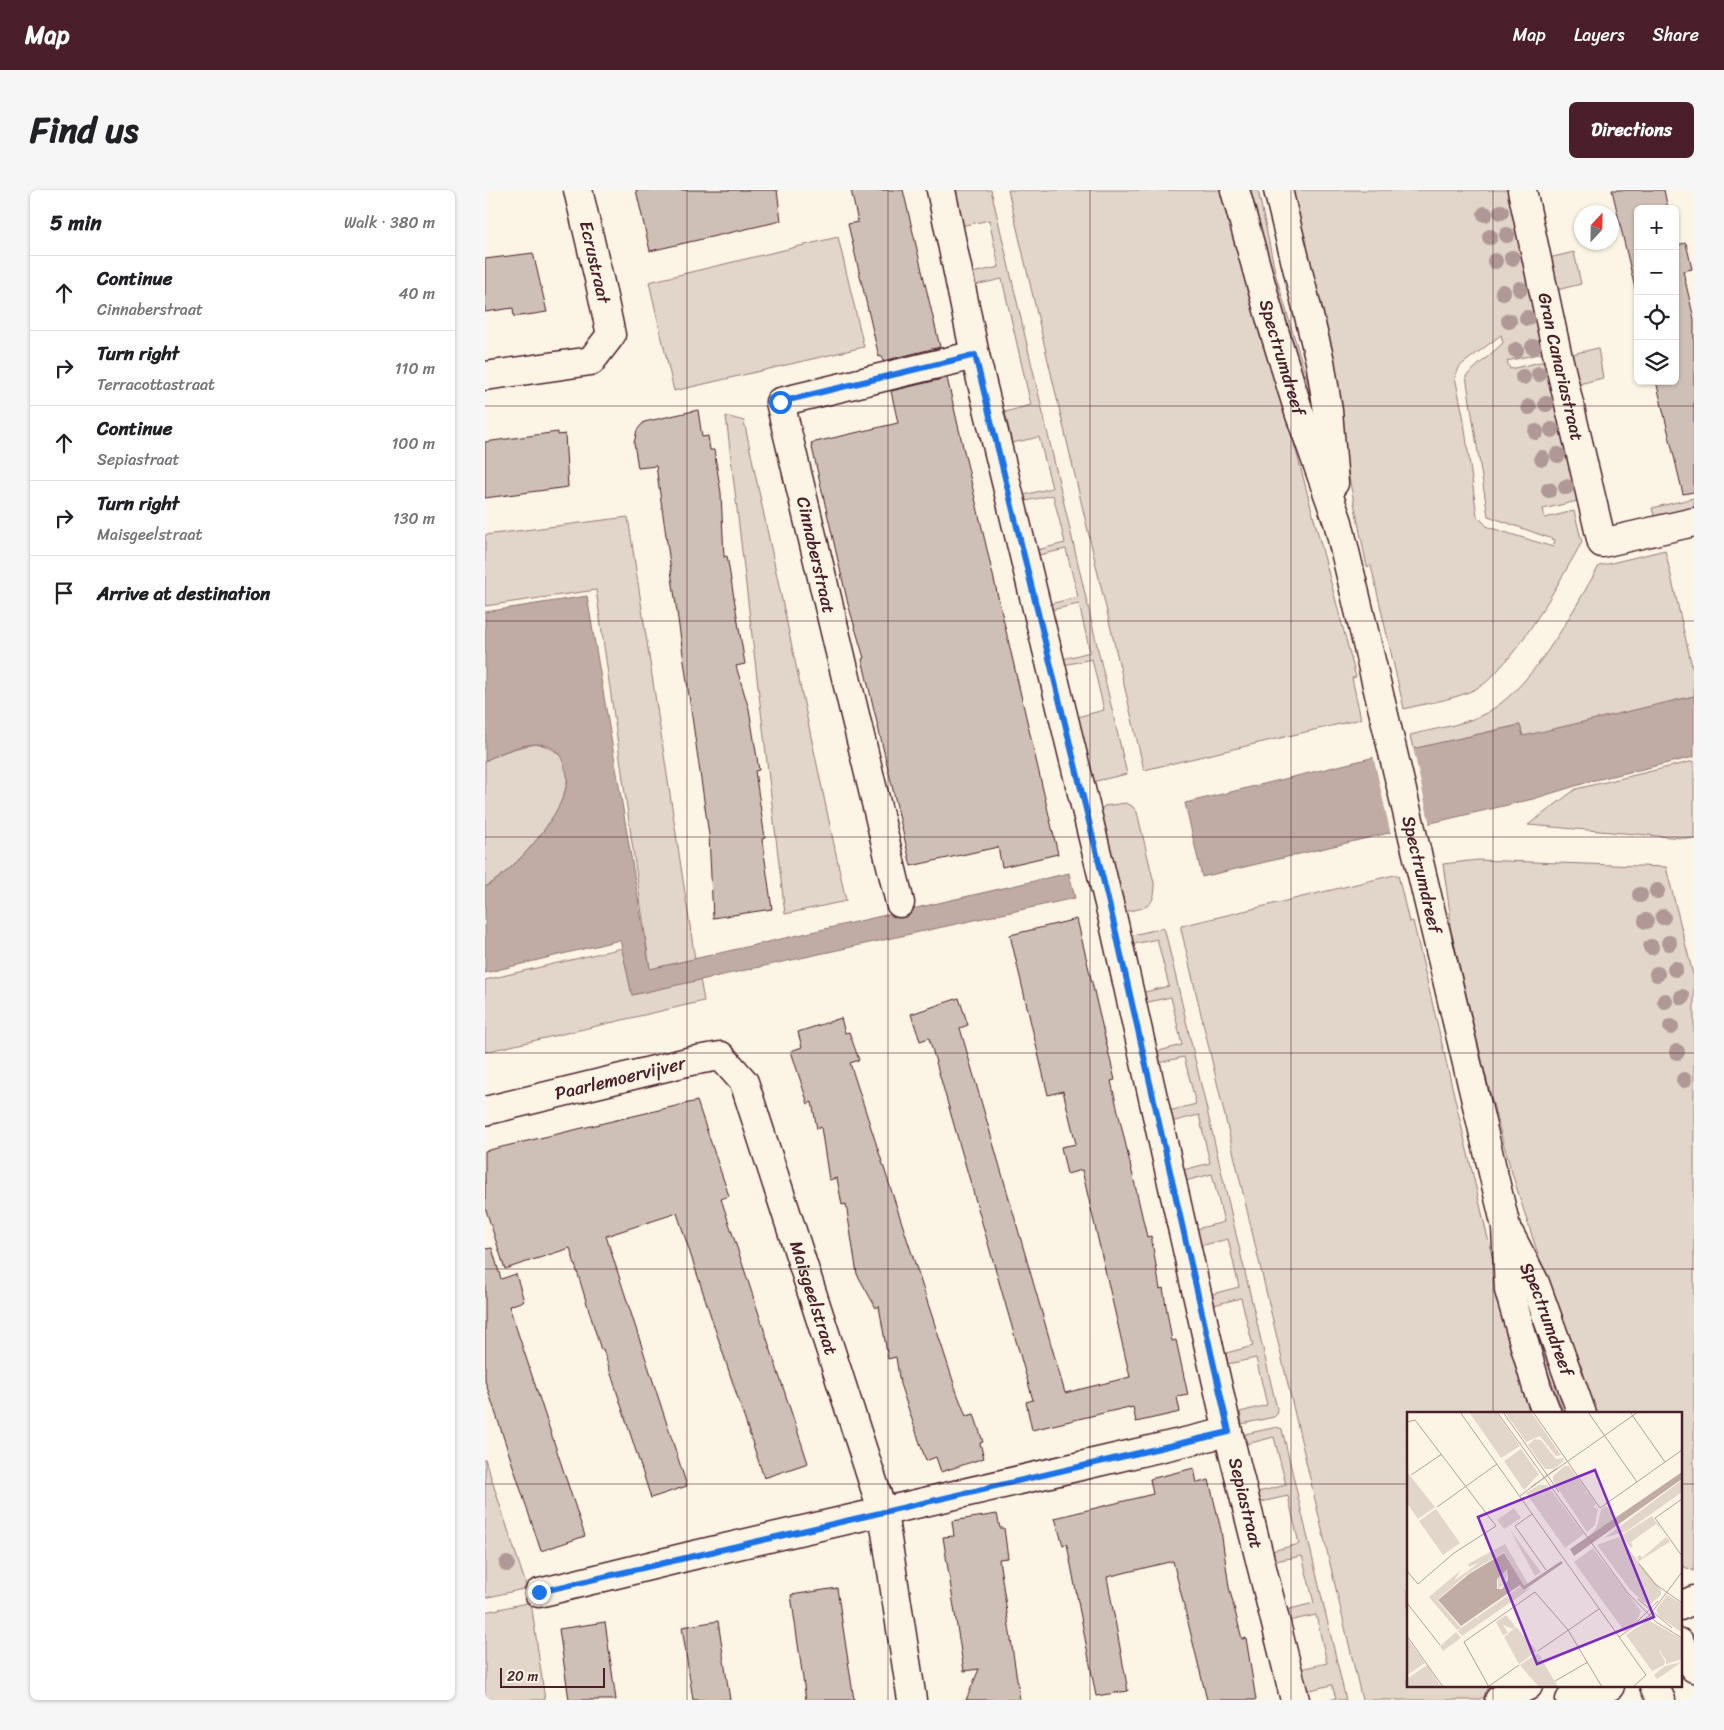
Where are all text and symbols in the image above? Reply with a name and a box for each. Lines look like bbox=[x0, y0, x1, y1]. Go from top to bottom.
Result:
text: Map bbox=[25, 14, 69, 56]
text: Map bbox=[1513, 19, 1546, 51]
text: Layers bbox=[1574, 19, 1625, 51]
text: Share bbox=[1653, 19, 1699, 51]
text: Find us bbox=[30, 99, 138, 161]
button: Directions bbox=[1569, 102, 1694, 158]
text: 5 min bbox=[50, 204, 102, 242]
north arrow bbox=[1574, 205, 1619, 250]
map controls bbox=[1634, 205, 1679, 385]
button: + bbox=[1634, 205, 1679, 250]
text: Walk · 380 m bbox=[344, 208, 435, 237]
street label: Ecrustraat bbox=[570, 218, 620, 307]
button: − bbox=[1634, 250, 1679, 295]
text: Continue bbox=[97, 262, 173, 295]
icon: ahead bbox=[50, 279, 78, 307]
text: 40 m bbox=[398, 279, 435, 308]
street label: Gran Canariastraat bbox=[1528, 290, 1593, 444]
text: Cinnaberstraat bbox=[97, 295, 203, 324]
button: locate bbox=[1634, 295, 1679, 340]
street label: Spectrumdreef bbox=[1250, 296, 1316, 422]
text: Turn right bbox=[97, 337, 179, 370]
button: layers bbox=[1634, 340, 1679, 385]
icon: right bbox=[50, 354, 78, 382]
text: 110 m bbox=[395, 354, 435, 383]
text: Terracottastraat bbox=[97, 370, 215, 399]
route start bbox=[769, 391, 792, 414]
text: Continue bbox=[97, 412, 173, 445]
icon: ahead bbox=[50, 429, 78, 457]
text: 100 m bbox=[391, 429, 435, 458]
text: Sepiastraat bbox=[97, 445, 180, 474]
text: Turn right bbox=[97, 487, 179, 520]
street label: Cinnaberstraat bbox=[787, 493, 845, 617]
icon: right bbox=[50, 504, 78, 532]
text: 130 m bbox=[393, 504, 435, 533]
text: Maisgeelstraat bbox=[97, 520, 202, 549]
text: Arrive at destination bbox=[97, 577, 270, 610]
icon: arrive bbox=[50, 579, 78, 607]
street label: Spectrumdreef bbox=[1393, 812, 1452, 939]
street label: Paarlemoervijver bbox=[551, 1047, 690, 1110]
street label: Maisgeelstraat bbox=[780, 1237, 847, 1359]
street label: Spectrumdreef bbox=[1511, 1256, 1584, 1383]
inset map bbox=[1407, 1412, 1681, 1688]
street label: Sepiastraat bbox=[1219, 1454, 1273, 1552]
route end bbox=[528, 1581, 551, 1604]
text: 20 m bbox=[507, 1664, 538, 1689]
scale bar bbox=[500, 1665, 605, 1688]

